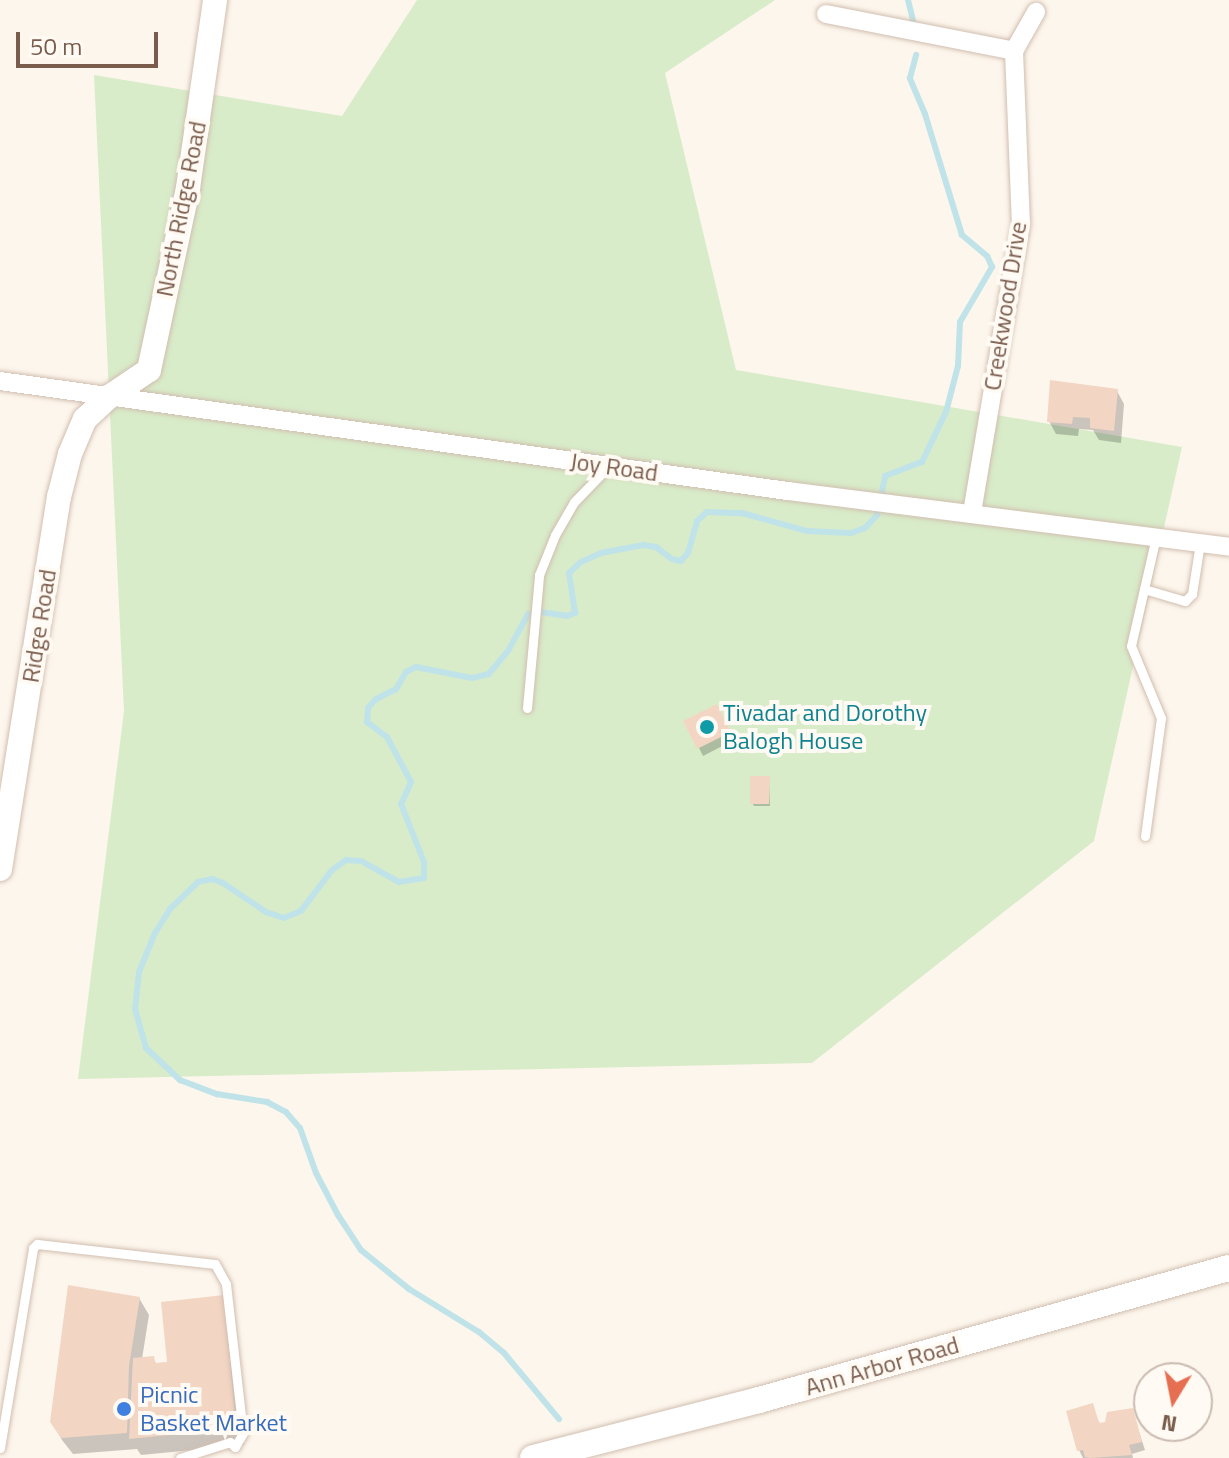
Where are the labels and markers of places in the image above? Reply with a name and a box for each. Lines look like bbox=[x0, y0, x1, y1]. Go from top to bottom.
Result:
place label: Tivadar and Dorothy Balogh House bbox=[723, 699, 927, 755]
marker: Tivadar and Dorothy Balogh House bbox=[698, 718, 716, 736]
place label: Picnic Basket Market bbox=[140, 1381, 287, 1437]
marker: Picnic Basket Market bbox=[115, 1400, 133, 1418]

